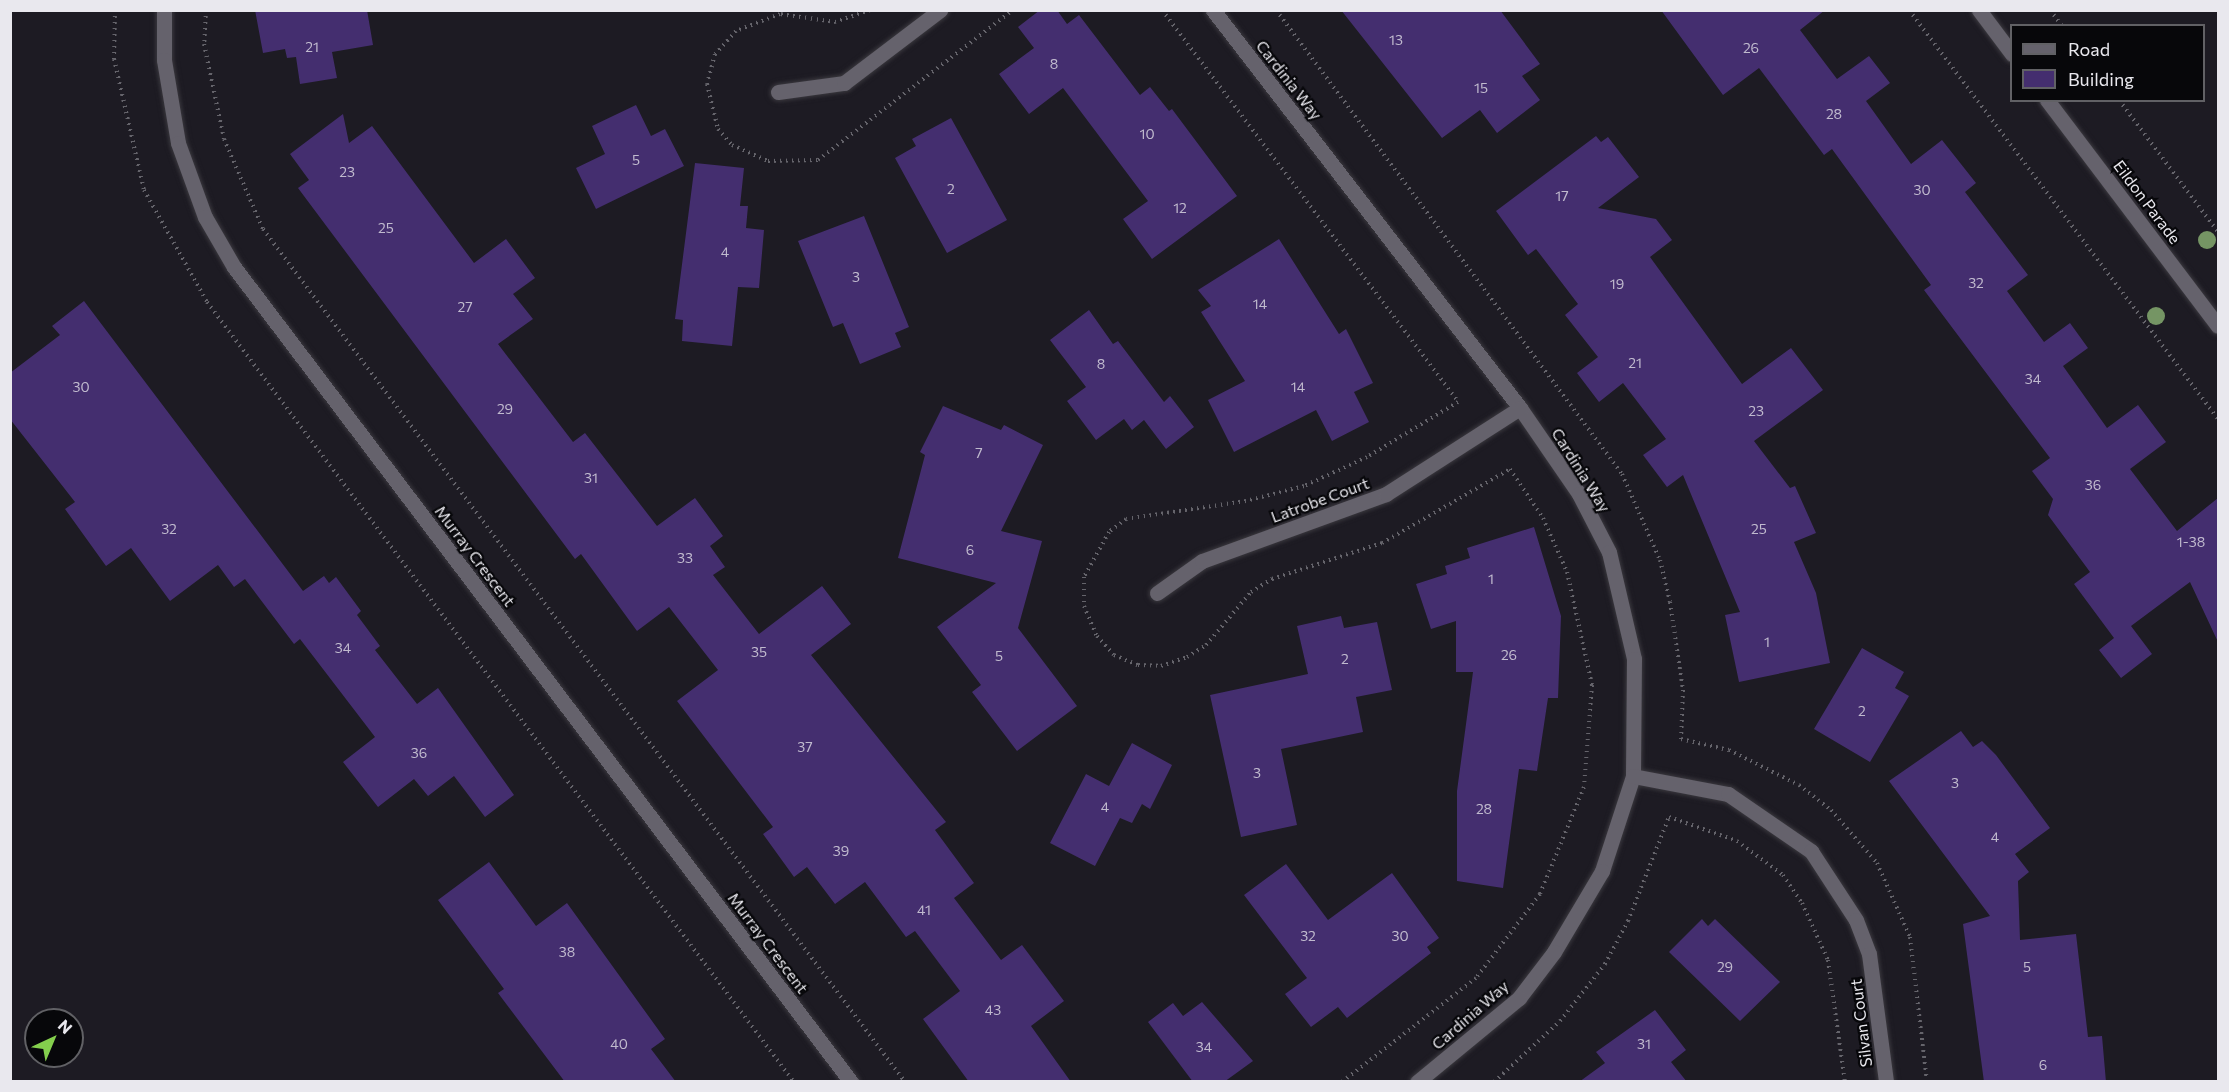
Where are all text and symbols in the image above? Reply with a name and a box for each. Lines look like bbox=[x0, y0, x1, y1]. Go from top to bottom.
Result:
legend bbox=[2010, 24, 2205, 102]
house number: 13 bbox=[1389, 32, 1403, 48]
street label: Cardinia Way bbox=[1252, 36, 1326, 124]
text: Road bbox=[2068, 38, 2110, 60]
house number: 21 bbox=[305, 39, 319, 55]
house number: 26 bbox=[1743, 40, 1759, 56]
house number: 8 bbox=[1050, 56, 1058, 72]
text: Building bbox=[2068, 68, 2134, 90]
house number: 15 bbox=[1474, 80, 1488, 96]
house number: 28 bbox=[1826, 106, 1842, 122]
house number: 10 bbox=[1139, 126, 1155, 142]
house number: 5 bbox=[632, 152, 640, 168]
street label: Eildon Parade bbox=[2109, 157, 2185, 247]
house number: 23 bbox=[339, 164, 355, 180]
house number: 2 bbox=[947, 181, 955, 197]
house number: 30 bbox=[1913, 182, 1931, 198]
house number: 17 bbox=[1555, 188, 1569, 204]
house number: 12 bbox=[1173, 200, 1187, 216]
house number: 25 bbox=[378, 220, 394, 236]
house number: 4 bbox=[721, 244, 729, 260]
house number: 3 bbox=[852, 269, 860, 285]
house number: 32 bbox=[1968, 275, 1984, 291]
house number: 19 bbox=[1610, 276, 1624, 292]
house number: 14 bbox=[1253, 296, 1267, 312]
house number: 27 bbox=[457, 299, 473, 315]
house number: 21 bbox=[1628, 355, 1642, 371]
house number: 8 bbox=[1097, 356, 1105, 372]
house number: 34 bbox=[2025, 371, 2041, 387]
house number: 30 bbox=[72, 379, 90, 395]
house number: 14 bbox=[1291, 379, 1305, 395]
house number: 29 bbox=[497, 401, 513, 417]
house number: 23 bbox=[1748, 403, 1764, 419]
street label: Cardinia Way bbox=[1548, 424, 1614, 516]
house number: 7 bbox=[975, 445, 983, 461]
house number: 31 bbox=[584, 470, 598, 486]
street label: Latrobe Court bbox=[1268, 473, 1372, 527]
house number: 36 bbox=[2085, 477, 2101, 493]
street label: Murray Crescent bbox=[431, 502, 519, 610]
house number: 32 bbox=[161, 521, 177, 537]
house number: 25 bbox=[1751, 521, 1767, 537]
house number: 1-38 bbox=[2177, 534, 2205, 550]
house number: 6 bbox=[966, 542, 974, 558]
house number: 33 bbox=[677, 550, 693, 566]
house number: 1 bbox=[1488, 571, 1494, 587]
house number: 1 bbox=[1764, 634, 1770, 650]
house number: 34 bbox=[335, 640, 351, 656]
house number: 35 bbox=[751, 644, 767, 660]
house number: 26 bbox=[1501, 647, 1517, 663]
house number: 5 bbox=[995, 648, 1003, 664]
house number: 2 bbox=[1341, 651, 1349, 667]
house number: 2 bbox=[1858, 703, 1866, 719]
house number: 37 bbox=[797, 739, 813, 755]
house number: 36 bbox=[411, 745, 427, 761]
house number: 3 bbox=[1253, 765, 1261, 781]
house number: 3 bbox=[1951, 775, 1959, 791]
house number: 4 bbox=[1101, 799, 1109, 815]
house number: 28 bbox=[1476, 801, 1492, 817]
house number: 4 bbox=[1991, 829, 1999, 845]
house number: 39 bbox=[833, 843, 849, 859]
street label: Murray Crescent bbox=[724, 889, 812, 997]
house number: 41 bbox=[917, 902, 931, 918]
house number: 32 bbox=[1300, 928, 1316, 944]
house number: 30 bbox=[1391, 928, 1409, 944]
house number: 38 bbox=[559, 944, 575, 960]
house number: 29 bbox=[1717, 959, 1733, 975]
house number: 5 bbox=[2023, 959, 2031, 975]
street label: Cardinia Way bbox=[1428, 976, 1512, 1054]
street label: Silvan Court bbox=[1846, 978, 1876, 1068]
house number: 43 bbox=[985, 1002, 1001, 1018]
north arrow bbox=[24, 1008, 84, 1068]
text: N bbox=[55, 1015, 76, 1037]
house number: 40 bbox=[610, 1036, 628, 1052]
house number: 31 bbox=[1637, 1036, 1651, 1052]
house number: 34 bbox=[1196, 1039, 1212, 1055]
house number: 6 bbox=[2039, 1057, 2047, 1073]

